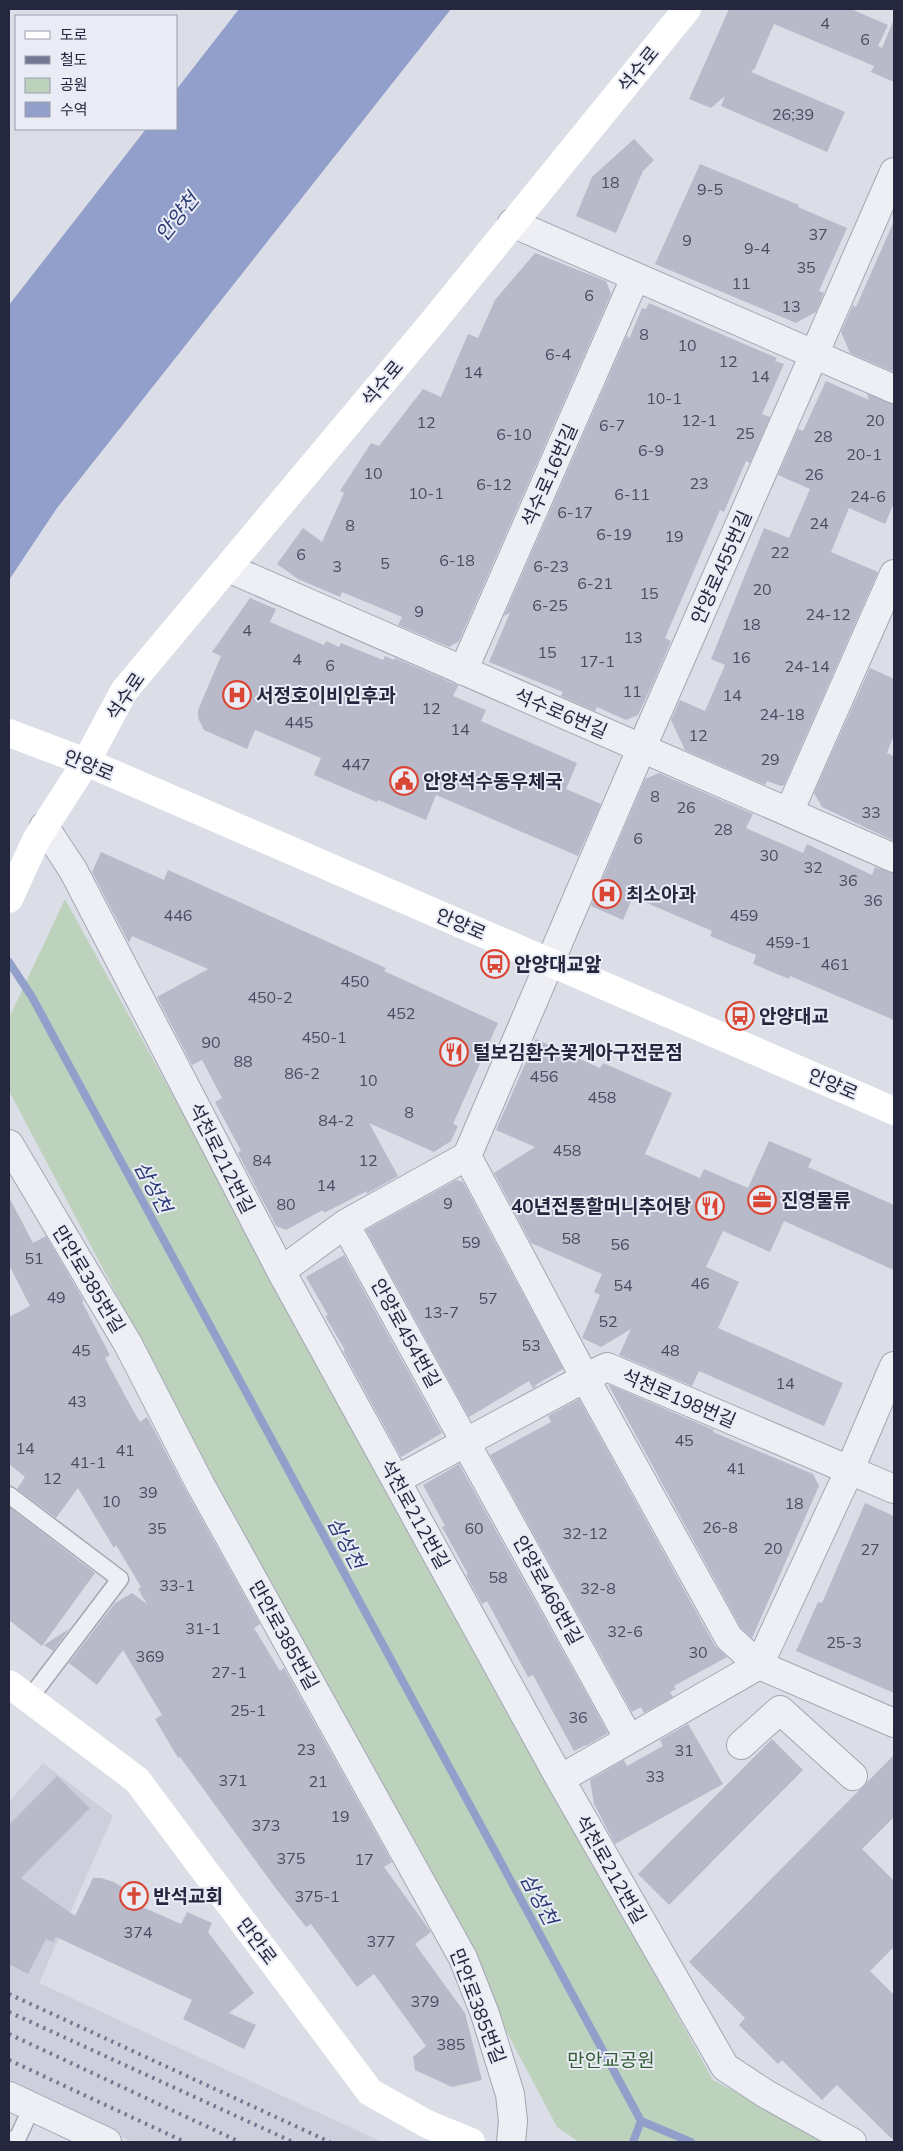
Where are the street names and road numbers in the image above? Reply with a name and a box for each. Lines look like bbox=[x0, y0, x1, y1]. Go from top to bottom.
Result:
street label: 석수로 bbox=[612, 41, 664, 97]
street label: 석수로 bbox=[356, 355, 408, 411]
street label: 석수로16번길 bbox=[516, 420, 582, 530]
street label: 안양로455번길 bbox=[685, 507, 757, 627]
street label: 석수로 bbox=[100, 668, 150, 724]
street label: 석수로6번길 bbox=[511, 683, 611, 743]
street label: 안양로 bbox=[60, 744, 118, 786]
street label: 안양로 bbox=[432, 903, 490, 945]
street label: 안양로 bbox=[804, 1063, 862, 1105]
street label: 석천로212번길 bbox=[184, 1098, 260, 1218]
street label: 만안로385번길 bbox=[47, 1221, 131, 1337]
street label: 안양로454번길 bbox=[366, 1274, 446, 1392]
street label: 석천로198번길 bbox=[618, 1363, 740, 1433]
street label: 석천로212번길 bbox=[375, 1455, 455, 1573]
street label: 안양로468번길 bbox=[508, 1531, 588, 1649]
street label: 만안로385번길 bbox=[244, 1576, 324, 1694]
street label: 석천로212번길 bbox=[570, 1810, 652, 1928]
street label: 만안로 bbox=[232, 1913, 282, 1969]
street label: 만안로385번길 bbox=[446, 1945, 510, 2067]

